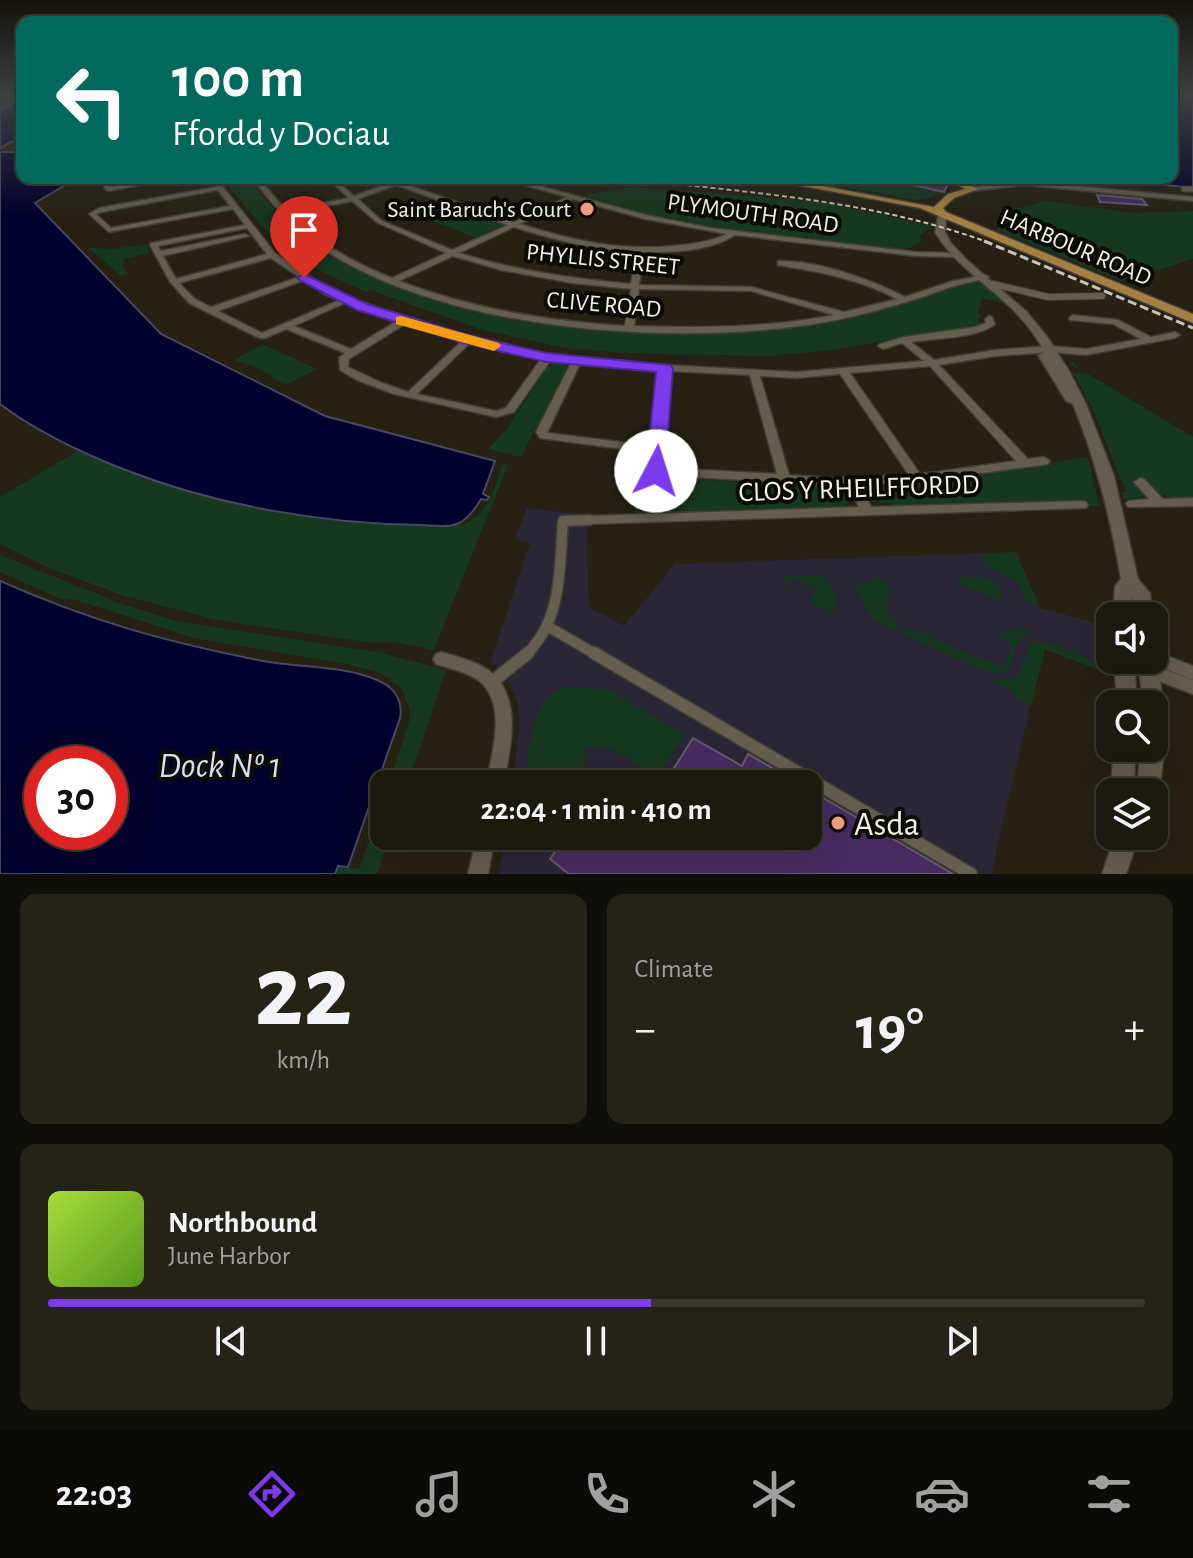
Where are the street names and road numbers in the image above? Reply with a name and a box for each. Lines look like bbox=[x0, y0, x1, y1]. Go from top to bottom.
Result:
street label: PLYMOUTH ROAD bbox=[666, 190, 840, 238]
street label: HARBOUR ROAD bbox=[997, 205, 1155, 290]
street label: PHYLLIS STREET bbox=[525, 240, 681, 280]
street label: CLIVE ROAD bbox=[546, 288, 662, 322]
street label: CLOS Y RHEILFFORDD bbox=[738, 471, 980, 507]

